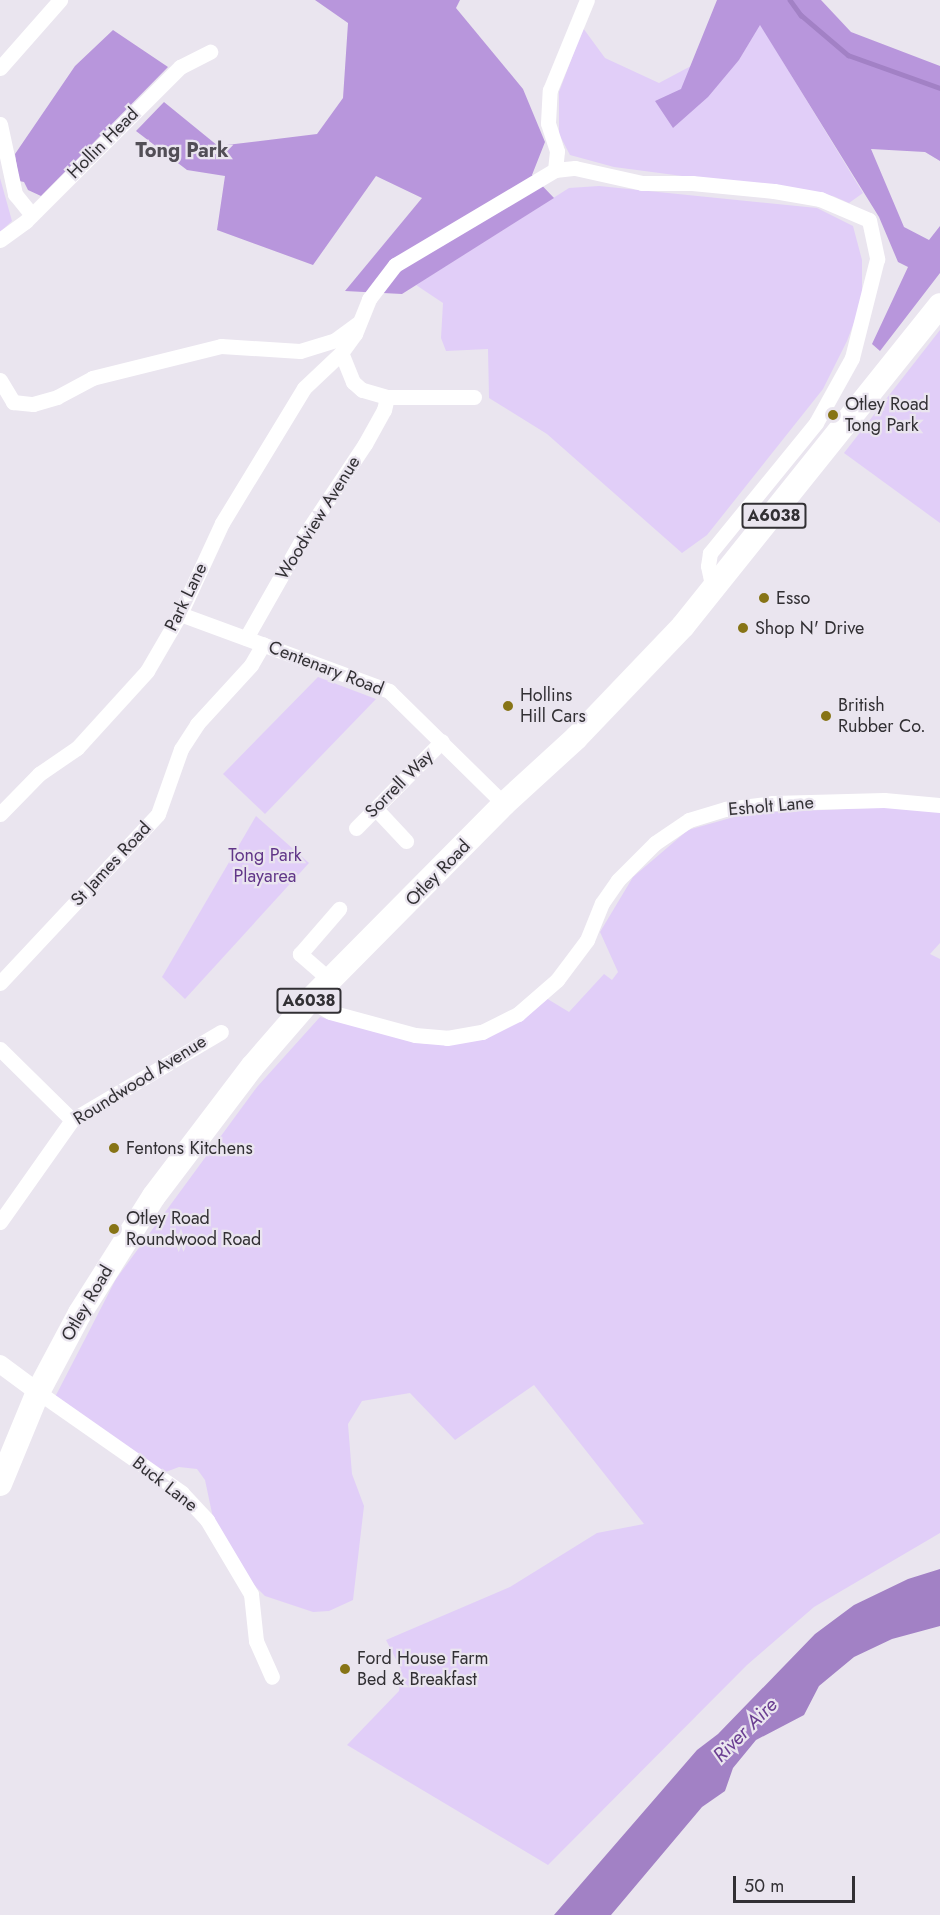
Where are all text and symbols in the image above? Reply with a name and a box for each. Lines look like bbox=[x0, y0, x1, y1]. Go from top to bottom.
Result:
street label: Hollin Head bbox=[63, 103, 143, 183]
district label: Tong Park bbox=[135, 138, 229, 162]
place label: Otley Road Tong Park bbox=[845, 394, 929, 436]
marker: Otley Road Tong Park bbox=[826, 408, 840, 422]
street label: Woodview Avenue bbox=[271, 452, 365, 584]
road number: A6038 bbox=[741, 503, 807, 529]
street label: Park Lane bbox=[160, 559, 212, 635]
place label: Esso bbox=[776, 587, 810, 609]
marker: Esso bbox=[757, 591, 771, 605]
place label: Shop N' Drive bbox=[755, 617, 864, 639]
marker: Shop N' Drive bbox=[736, 621, 750, 635]
street label: Centenary Road bbox=[265, 636, 387, 700]
place label: Hollins Hill Cars bbox=[520, 685, 586, 728]
place label: British Rubber Co. bbox=[838, 695, 926, 738]
marker: Hollins Hill Cars bbox=[501, 699, 515, 713]
marker: British Rubber Co. bbox=[819, 709, 833, 723]
street label: Sorrell Way bbox=[361, 746, 437, 822]
street label: Esholt Lane bbox=[727, 792, 815, 820]
street label: St James Road bbox=[66, 817, 156, 911]
street label: Otley Road bbox=[401, 835, 475, 911]
park label: Tong Park Playarea bbox=[228, 845, 302, 888]
road number: A6038 bbox=[276, 988, 342, 1014]
street label: Roundwood Avenue bbox=[70, 1030, 210, 1130]
place label: Fentons Kitchens bbox=[126, 1137, 253, 1159]
marker: Fentons Kitchens bbox=[107, 1141, 121, 1155]
place label: Otley Road Roundwood Road bbox=[126, 1208, 261, 1250]
marker: Otley Road Roundwood Road bbox=[107, 1222, 121, 1236]
street label: Otley Road bbox=[57, 1261, 117, 1345]
street label: Buck Lane bbox=[128, 1452, 202, 1516]
place label: Ford House Farm Bed & Breakfast bbox=[357, 1648, 489, 1690]
marker: Ford House Farm Bed & Breakfast bbox=[338, 1662, 352, 1676]
water label: River Aire bbox=[708, 1693, 782, 1767]
scale bar bbox=[736, 1864, 858, 1902]
text: 50 m bbox=[744, 1873, 784, 1899]

